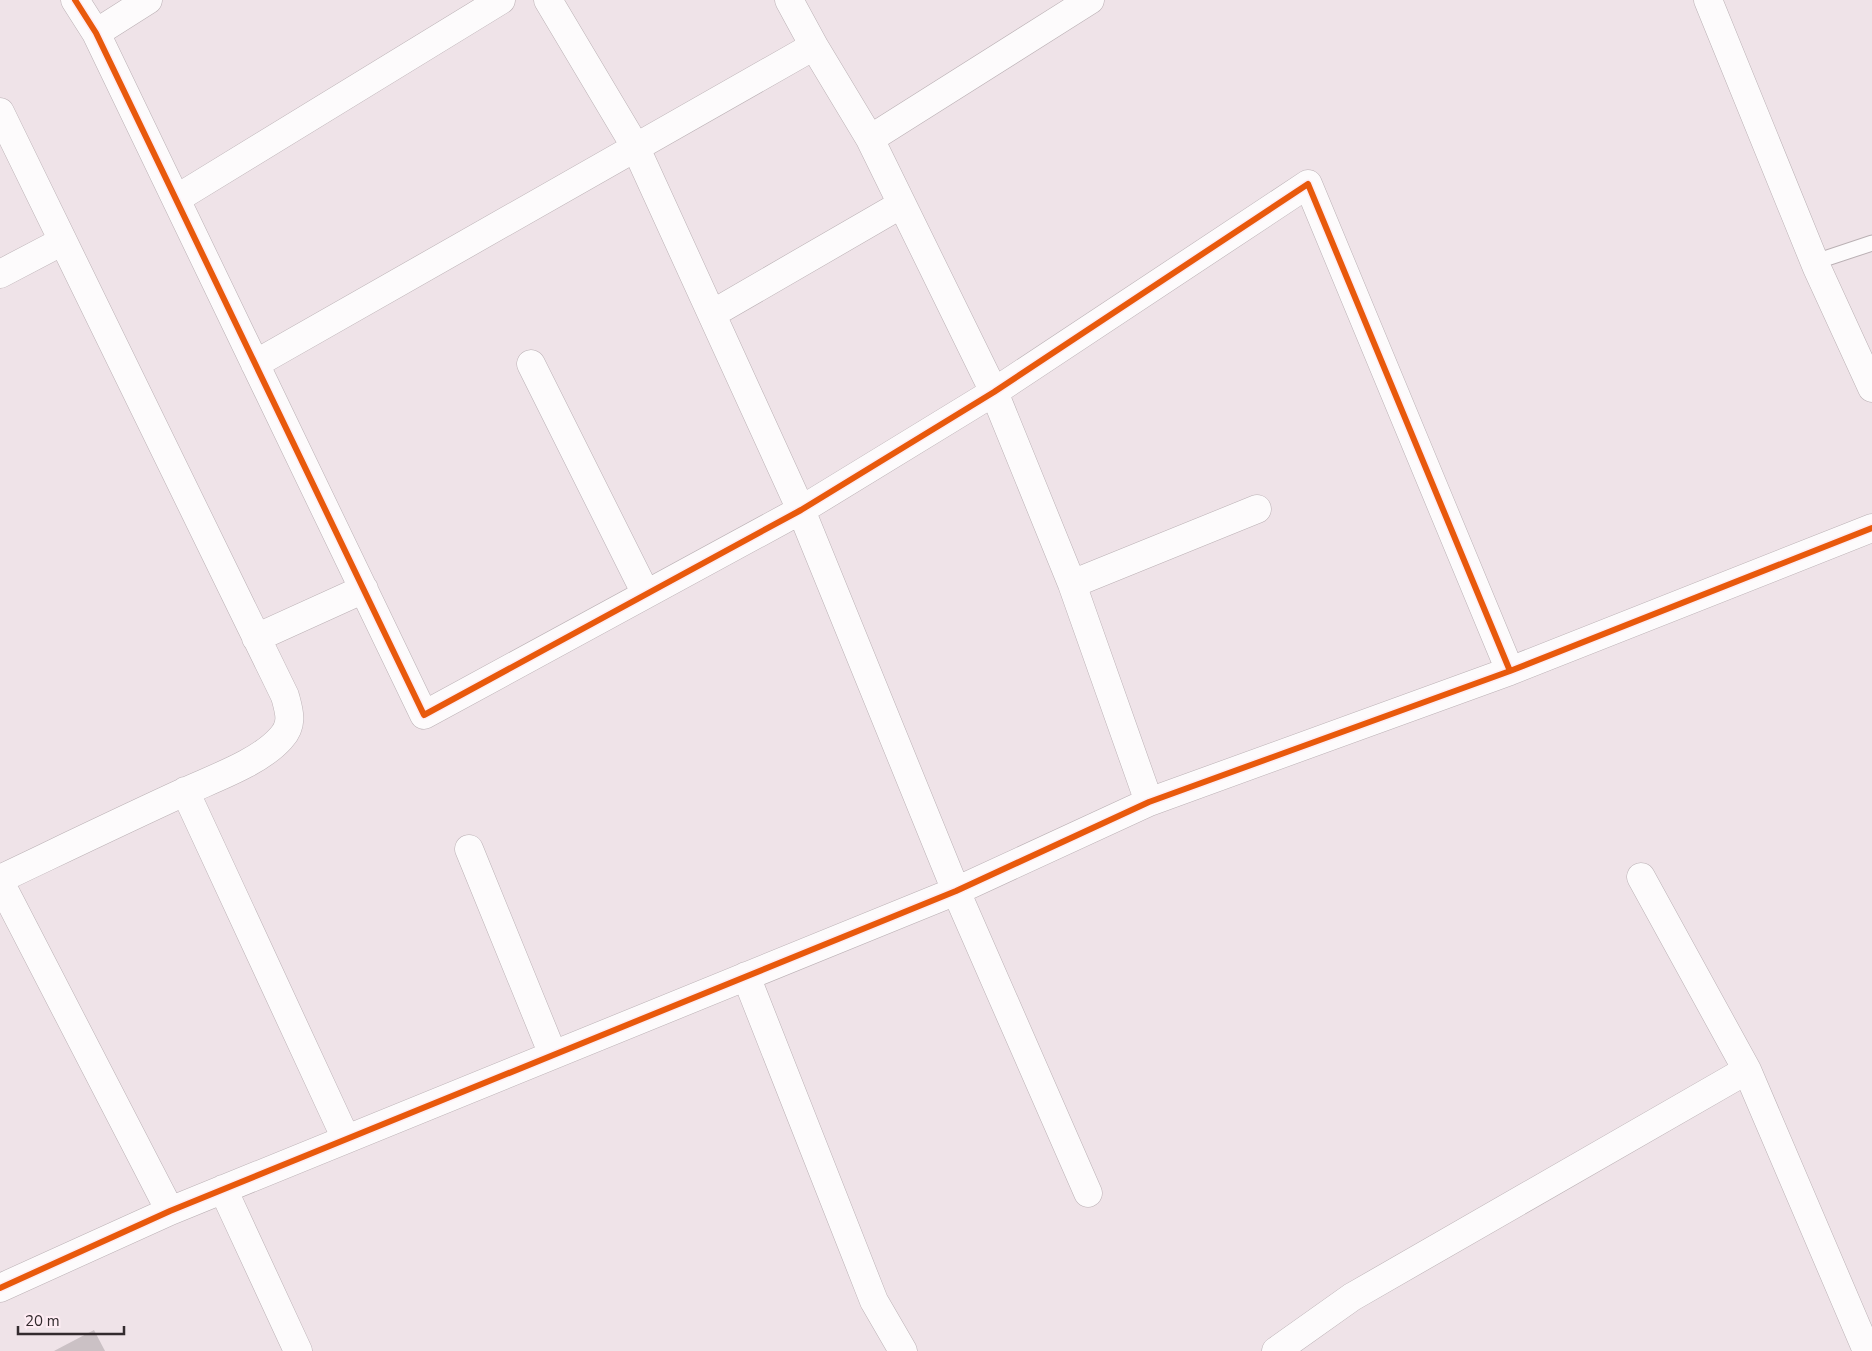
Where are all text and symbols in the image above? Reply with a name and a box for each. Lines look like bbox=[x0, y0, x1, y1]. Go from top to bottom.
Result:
scale bar bbox=[18, 1304, 124, 1336]
text: 20 m bbox=[25, 1311, 60, 1331]

